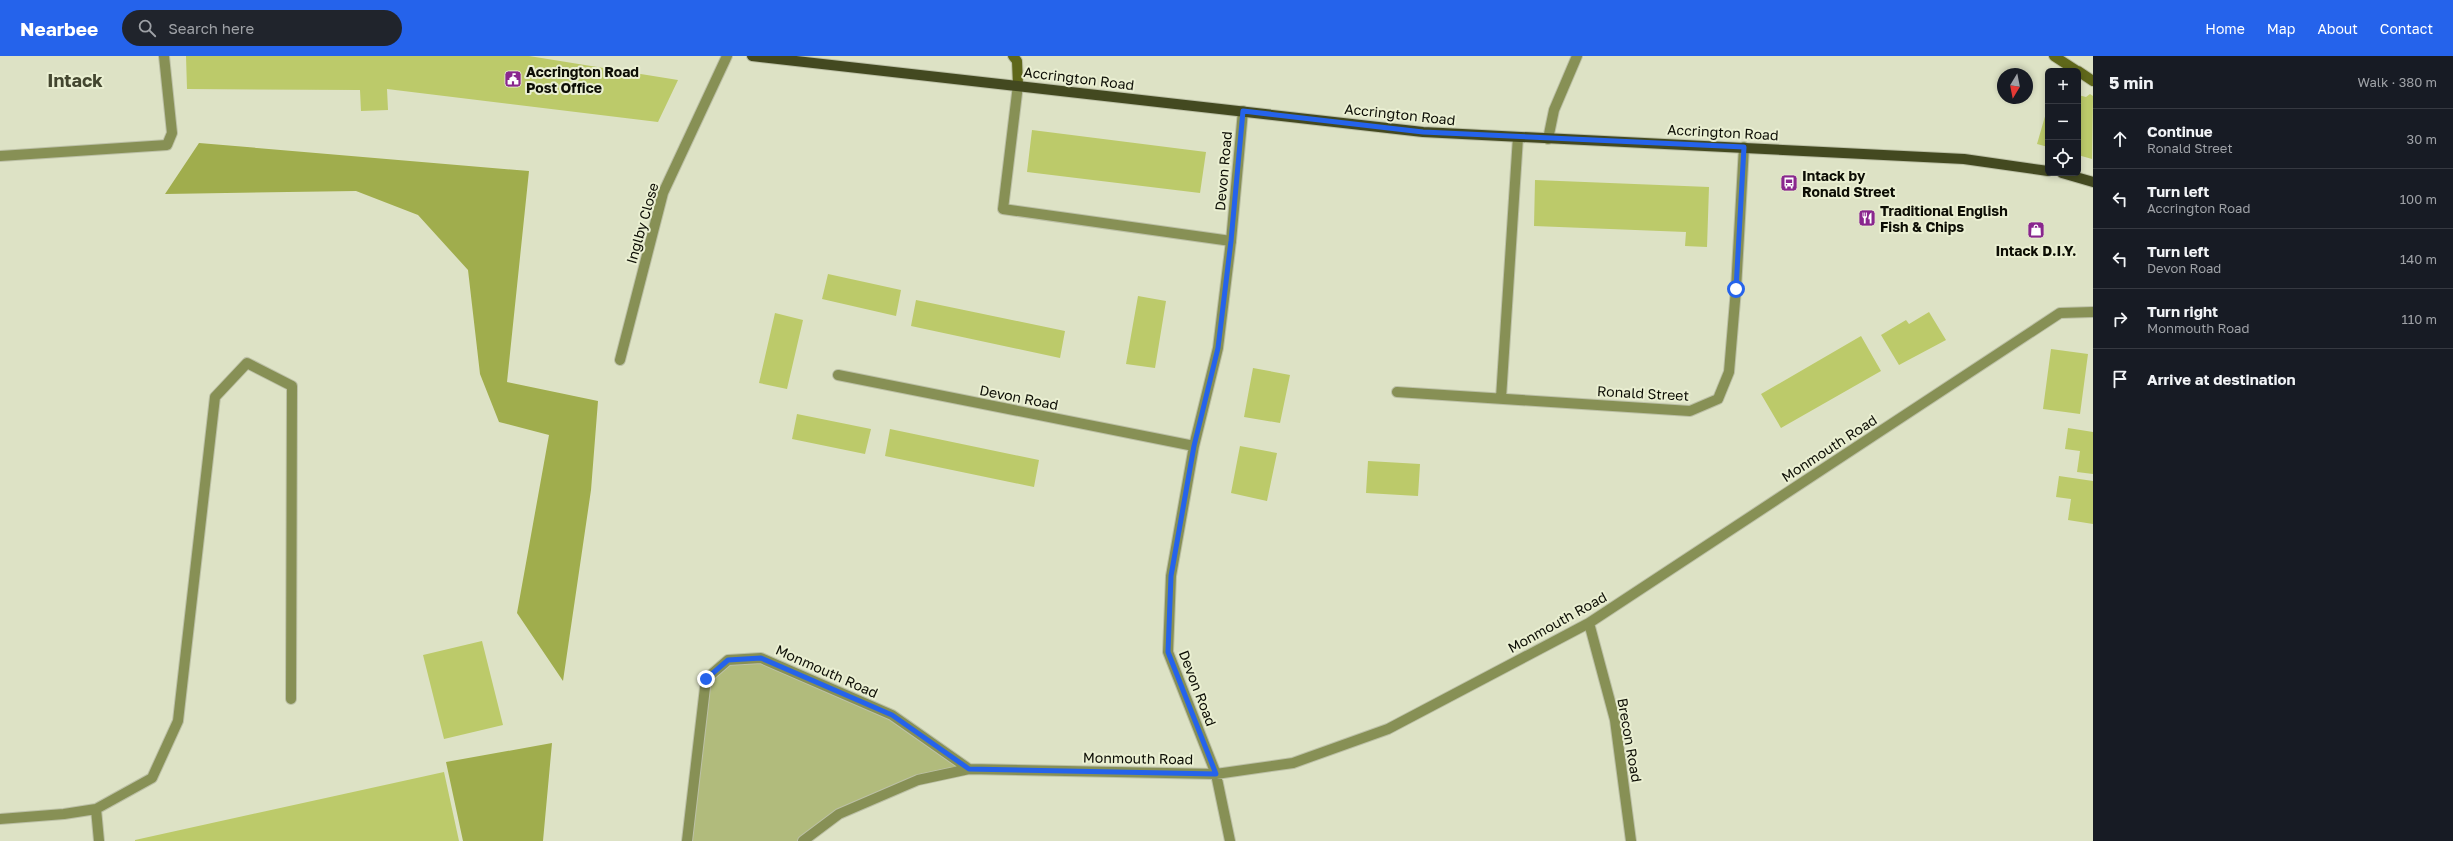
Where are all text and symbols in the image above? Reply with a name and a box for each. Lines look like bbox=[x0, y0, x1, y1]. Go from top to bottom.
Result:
search box bbox=[122, 10, 402, 46]
text: Nearbee bbox=[20, 17, 98, 40]
icon: search bbox=[136, 17, 158, 39]
text: Search here bbox=[168, 19, 254, 37]
text: Home bbox=[2205, 20, 2245, 37]
text: Map bbox=[2267, 20, 2295, 37]
text: About bbox=[2317, 20, 2358, 37]
text: Contact bbox=[2380, 20, 2433, 37]
place label: Accrington Road Post Office bbox=[526, 63, 639, 96]
street label: Accrington Road bbox=[1023, 63, 1135, 93]
north arrow bbox=[1997, 68, 2033, 104]
map controls bbox=[2045, 68, 2081, 176]
button: + bbox=[2045, 68, 2081, 104]
district label: Intack bbox=[47, 69, 103, 91]
public building icon: Accrington Road Post Office bbox=[503, 69, 523, 89]
text: 5 min bbox=[2109, 72, 2153, 93]
text: Walk · 380 m bbox=[2357, 74, 2437, 90]
street label: Accrington Road bbox=[1344, 100, 1456, 128]
button: − bbox=[2045, 104, 2081, 140]
street label: Accrington Road bbox=[1667, 121, 1779, 143]
text: Continue bbox=[2147, 122, 2213, 140]
icon: ahead bbox=[2109, 128, 2131, 150]
street label: Devon Road bbox=[1211, 130, 1235, 212]
text: 30 m bbox=[2407, 131, 2437, 147]
button: locate bbox=[2045, 140, 2081, 176]
text: Ronald Street bbox=[2147, 140, 2233, 156]
place label: Intack by Ronald Street bbox=[1802, 167, 1896, 200]
bus stop icon: Intack by Ronald Street bbox=[1779, 173, 1799, 193]
street label: Inglby Close bbox=[622, 180, 662, 266]
text: Turn left bbox=[2147, 182, 2209, 200]
icon: left bbox=[2109, 188, 2131, 210]
text: 100 m bbox=[2400, 191, 2437, 207]
text: Accrington Road bbox=[2147, 200, 2250, 216]
place label: Traditional English Fish & Chips bbox=[1880, 202, 2008, 235]
restaurant icon: Traditional English Fish & Chips bbox=[1857, 208, 1877, 228]
shop icon: Intack D.I.Y. bbox=[2026, 220, 2046, 240]
place label: Intack D.I.Y. bbox=[1996, 242, 2076, 259]
text: Turn left bbox=[2147, 242, 2209, 260]
icon: left bbox=[2109, 248, 2131, 270]
text: 140 m bbox=[2400, 251, 2437, 267]
text: Devon Road bbox=[2147, 260, 2221, 276]
route start bbox=[1727, 280, 1745, 298]
text: Turn right bbox=[2147, 302, 2218, 320]
icon: right bbox=[2109, 308, 2131, 330]
text: 110 m bbox=[2402, 311, 2437, 327]
text: Monmouth Road bbox=[2147, 320, 2249, 336]
icon: arrive bbox=[2109, 368, 2131, 390]
text: Arrive at destination bbox=[2147, 370, 2296, 388]
street label: Devon Road bbox=[978, 381, 1060, 413]
street label: Ronald Street bbox=[1597, 382, 1689, 404]
street label: Monmouth Road bbox=[1778, 411, 1880, 485]
street label: Monmouth Road bbox=[1505, 588, 1609, 656]
street label: Monmouth Road bbox=[773, 641, 881, 701]
street label: Devon Road bbox=[1176, 648, 1220, 728]
route end bbox=[697, 670, 715, 688]
street label: Brecon Road bbox=[1614, 697, 1646, 783]
street label: Monmouth Road bbox=[1083, 749, 1193, 767]

